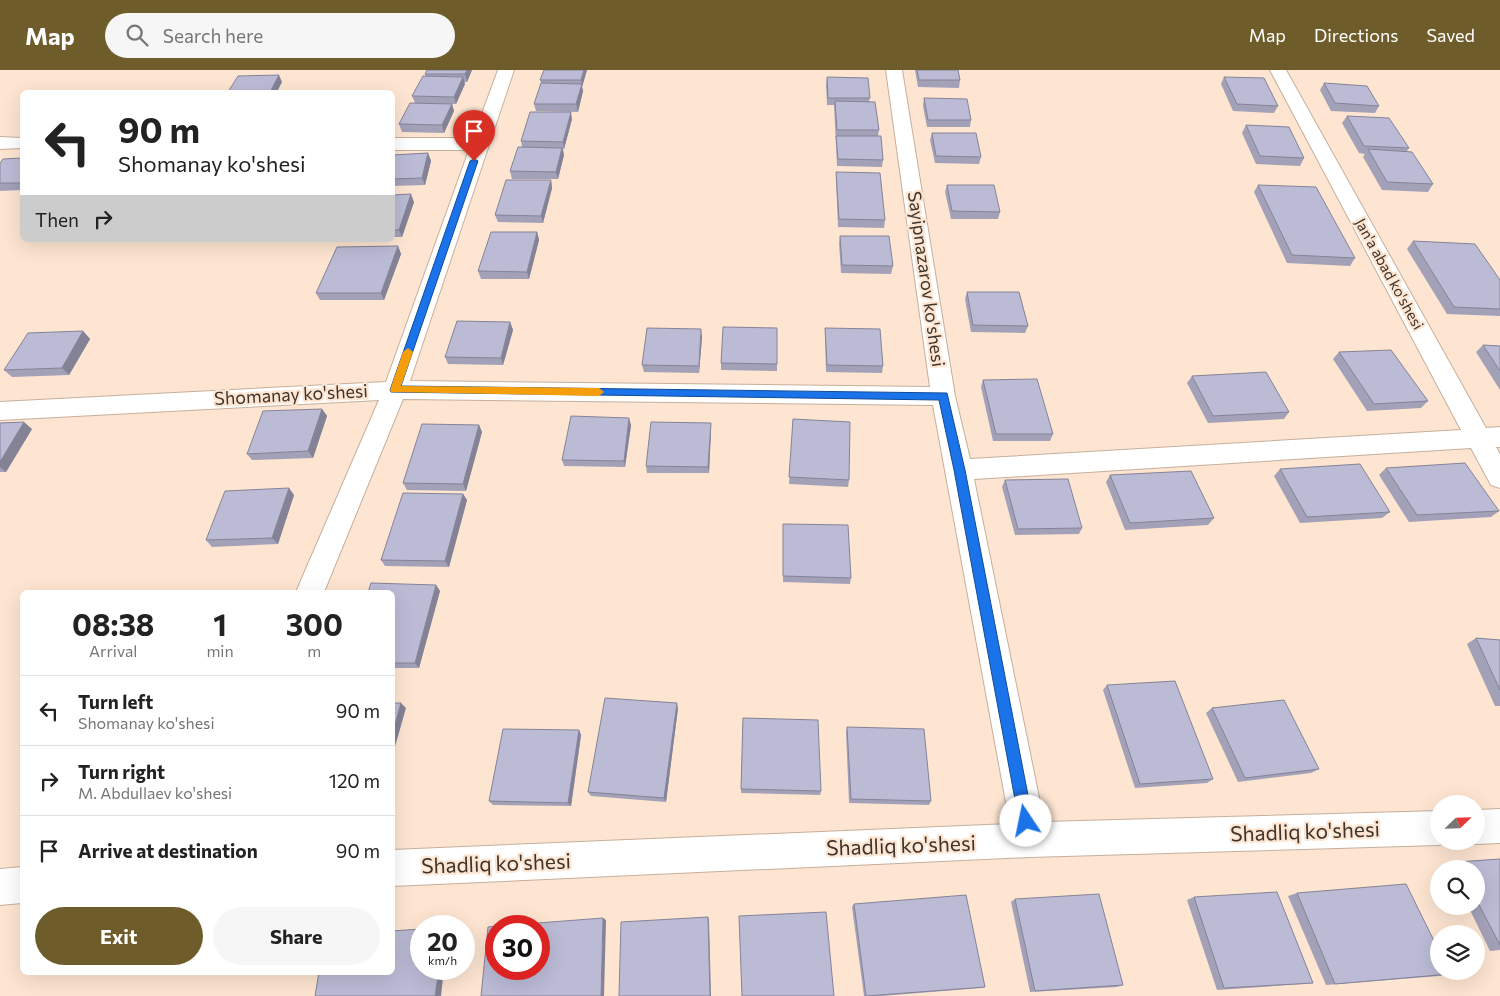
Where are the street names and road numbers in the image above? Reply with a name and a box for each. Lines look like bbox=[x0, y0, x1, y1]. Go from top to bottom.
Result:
street label: Sayipnazarov ko'shesi bbox=[904, 190, 950, 368]
street label: Jan'a abad ko'shesi bbox=[1352, 215, 1428, 332]
street label: Shomanay ko'shesi bbox=[214, 379, 368, 409]
street label: Shadliq ko'shesi bbox=[1230, 815, 1380, 846]
street label: Shadliq ko'shesi bbox=[826, 829, 976, 860]
street label: Shadliq ko'shesi bbox=[421, 847, 571, 878]

